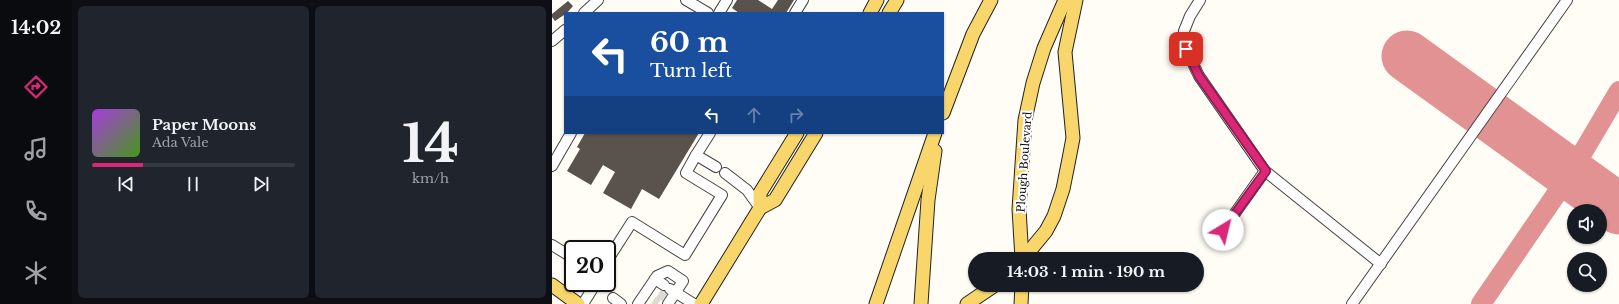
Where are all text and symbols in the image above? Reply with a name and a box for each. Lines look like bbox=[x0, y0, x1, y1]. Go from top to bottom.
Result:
text: 14:02 bbox=[11, 17, 61, 39]
text: 60 m bbox=[650, 25, 728, 60]
icon: left bbox=[584, 28, 636, 80]
pin bbox=[1169, 32, 1203, 66]
icon: arrive bbox=[1175, 38, 1197, 60]
text: Turn left bbox=[650, 60, 732, 82]
icon: directions bbox=[22, 73, 50, 101]
icon: left bbox=[701, 104, 723, 126]
icon: ahead bbox=[743, 104, 765, 126]
icon: right bbox=[785, 104, 807, 126]
street label: Plough Boulevard bbox=[1013, 111, 1035, 213]
text: 14 bbox=[402, 112, 459, 176]
text: Paper Moons bbox=[152, 115, 256, 134]
text: Ada Vale bbox=[152, 134, 209, 151]
icon: music bbox=[22, 135, 50, 163]
text: km/h bbox=[412, 170, 449, 187]
icon: previous bbox=[115, 173, 137, 195]
icon: pause bbox=[182, 173, 204, 195]
icon: next bbox=[250, 173, 272, 195]
icon: phone bbox=[22, 197, 50, 225]
map controls bbox=[1567, 204, 1607, 292]
button: sound bbox=[1567, 204, 1607, 244]
position arrow bbox=[1202, 209, 1244, 251]
speed limit sign: 20 bbox=[564, 240, 616, 292]
button: search bbox=[1567, 252, 1607, 292]
icon: climate bbox=[22, 259, 50, 287]
text: 14:03 · 1 min · 190 m bbox=[1007, 262, 1165, 281]

